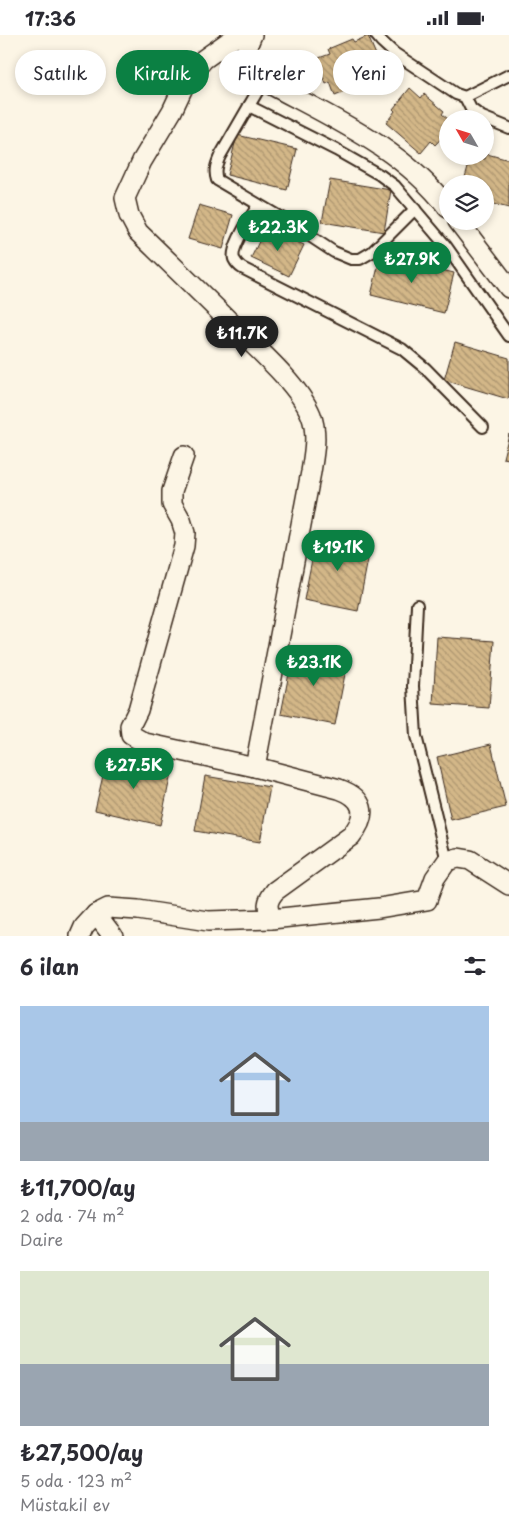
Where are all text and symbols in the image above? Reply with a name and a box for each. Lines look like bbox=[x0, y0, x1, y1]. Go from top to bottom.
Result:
text: 17:36 bbox=[25, 4, 76, 32]
chip: Satılık bbox=[15, 50, 106, 95]
chip: Kiralık bbox=[116, 50, 209, 95]
chip: Filtreler bbox=[219, 50, 323, 95]
chip: Yeni bbox=[333, 50, 404, 95]
north arrow bbox=[439, 110, 494, 165]
map controls bbox=[439, 110, 494, 230]
button: layers bbox=[439, 175, 494, 230]
pin: ₺22.3K bbox=[237, 209, 319, 252]
text: ₺22.3K bbox=[248, 214, 308, 238]
pin: ₺27.9K bbox=[371, 241, 453, 284]
text: ₺27.9K bbox=[384, 246, 440, 270]
pin: ₺11.7K bbox=[201, 315, 283, 358]
text: ₺11.7K bbox=[216, 320, 268, 344]
pin: ₺19.1K bbox=[297, 529, 379, 572]
text: ₺19.1K bbox=[313, 534, 363, 558]
pin: ₺23.1K bbox=[273, 645, 355, 687]
text: ₺23.1K bbox=[286, 649, 342, 673]
pin: ₺27.5K bbox=[93, 747, 175, 790]
text: ₺27.5K bbox=[106, 752, 162, 776]
text: 6 ilan bbox=[20, 950, 79, 982]
icon: filters bbox=[461, 952, 489, 980]
icon: home bbox=[210, 1039, 300, 1129]
text: ₺11,700/ay bbox=[20, 1171, 135, 1203]
text: 2 oda · 74 m² bbox=[20, 1203, 124, 1227]
text: Daire bbox=[20, 1227, 63, 1251]
icon: home bbox=[210, 1304, 300, 1394]
text: ₺27,500/ay bbox=[20, 1436, 143, 1468]
text: 5 oda · 123 m² bbox=[20, 1468, 132, 1492]
text: Müstakil ev bbox=[20, 1492, 110, 1516]

